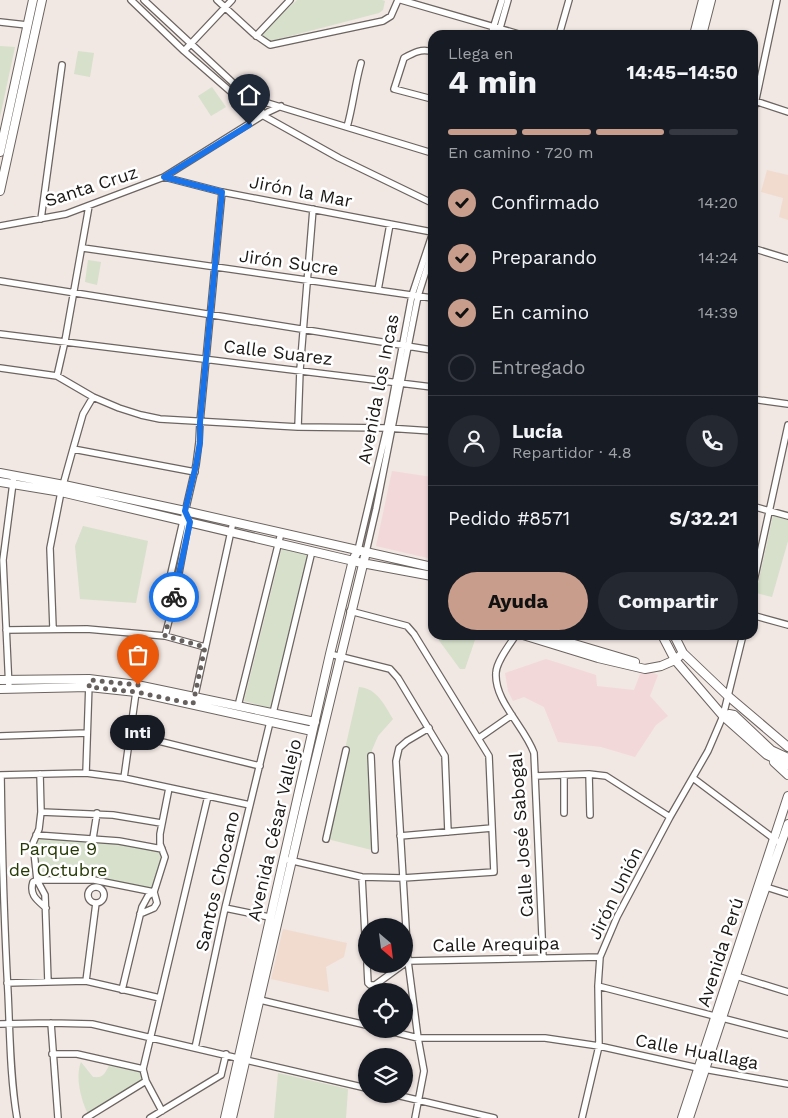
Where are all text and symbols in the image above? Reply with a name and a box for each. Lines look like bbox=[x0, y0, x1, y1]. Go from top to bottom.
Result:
text: Llega en bbox=[448, 44, 514, 63]
text: 14:45–14:50 bbox=[627, 61, 738, 84]
text: 4 min bbox=[448, 63, 537, 101]
pin bbox=[228, 74, 270, 125]
icon: home bbox=[235, 81, 263, 109]
text: En camino · 720 m bbox=[448, 143, 593, 162]
street label: Santa Cruz bbox=[42, 161, 140, 211]
street label: Jirón la Mar bbox=[248, 171, 354, 211]
icon: check bbox=[448, 189, 476, 217]
text: Confirmado bbox=[491, 191, 600, 214]
text: 14:20 bbox=[698, 193, 738, 212]
icon: check bbox=[448, 244, 476, 272]
street label: Jirón Sucre bbox=[238, 245, 340, 279]
text: Preparando bbox=[491, 246, 597, 269]
text: 14:24 bbox=[699, 248, 738, 267]
icon: check bbox=[448, 299, 476, 327]
text: En camino bbox=[491, 301, 589, 324]
text: 14:39 bbox=[698, 303, 738, 322]
street label: Avenida los Incas bbox=[353, 312, 403, 466]
street label: Calle Suarez bbox=[222, 335, 334, 369]
text: Entregado bbox=[491, 356, 585, 379]
button: person bbox=[448, 415, 500, 467]
button: phone bbox=[686, 415, 738, 467]
text: Lucía bbox=[512, 420, 562, 443]
text: Repartidor · 4.8 bbox=[512, 443, 632, 462]
text: Pedido #8571 bbox=[448, 507, 570, 530]
text: S/32.21 bbox=[670, 507, 738, 530]
courier bbox=[149, 572, 199, 622]
button: Ayuda bbox=[448, 572, 588, 630]
button: Compartir bbox=[598, 572, 738, 630]
icon: bike bbox=[160, 583, 188, 611]
pin bbox=[117, 634, 159, 685]
icon: bag bbox=[124, 641, 152, 669]
callout: Inti bbox=[110, 715, 166, 750]
text: Inti bbox=[124, 723, 151, 742]
street label: Avenida César Vallejo bbox=[243, 737, 305, 923]
street label: Calle José Sabogal bbox=[505, 751, 537, 918]
street label: Santos Chocano bbox=[191, 809, 243, 953]
park label: Parque 9 de Octubre bbox=[9, 838, 107, 880]
street label: Jirón Unión bbox=[584, 843, 646, 943]
street label: Avenida Perú bbox=[692, 895, 748, 1009]
north arrow bbox=[358, 918, 412, 972]
map controls bbox=[358, 918, 413, 1103]
street label: Calle Arequipa bbox=[432, 932, 560, 956]
button: locate bbox=[358, 983, 413, 1038]
street label: Calle Huallaga bbox=[633, 1029, 761, 1073]
button: layers bbox=[358, 1048, 413, 1103]

